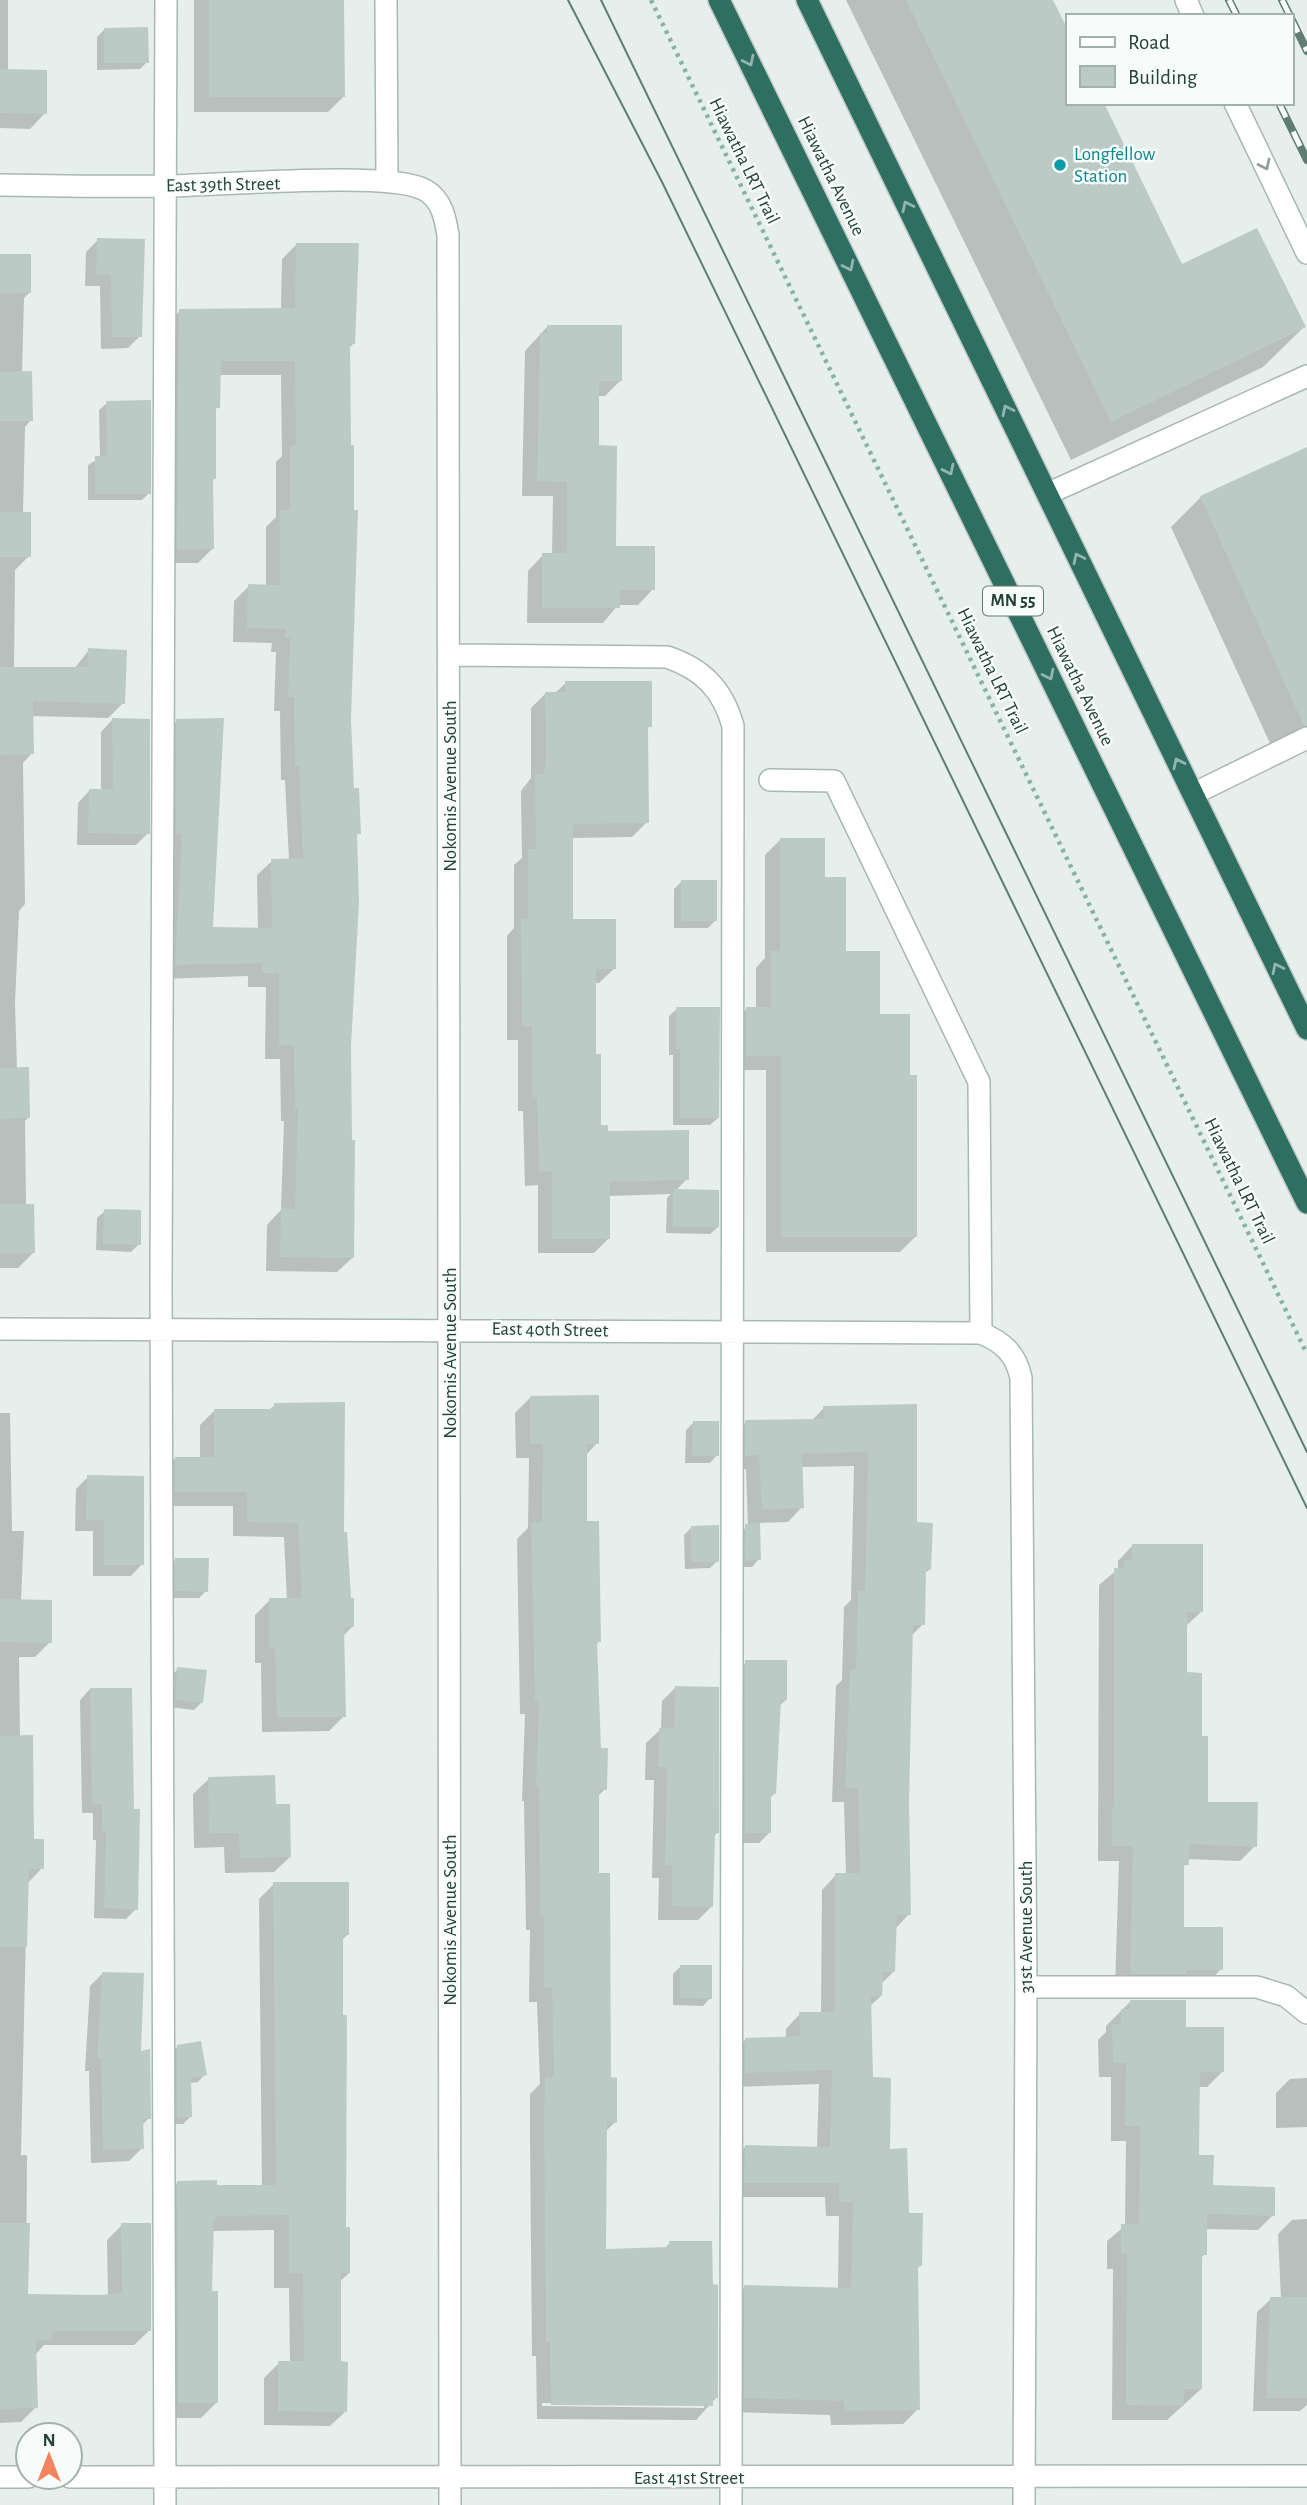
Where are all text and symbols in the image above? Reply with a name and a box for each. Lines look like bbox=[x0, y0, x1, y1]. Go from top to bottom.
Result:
legend bbox=[1066, 14, 1293, 105]
text: Road bbox=[1128, 32, 1170, 53]
one-way arrow bbox=[741, 54, 755, 66]
text: Building bbox=[1128, 67, 1198, 88]
street label: Hiawatha LRT Trail bbox=[705, 95, 783, 227]
street label: Hiawatha Avenue bbox=[794, 113, 868, 239]
place label: Longfellow Station bbox=[1074, 145, 1155, 186]
marker: Longfellow Station bbox=[1052, 157, 1068, 173]
one-way arrow bbox=[1257, 158, 1271, 170]
street label: East 39th Street bbox=[166, 175, 280, 195]
one-way arrow bbox=[901, 201, 915, 213]
one-way arrow bbox=[841, 259, 855, 271]
one-way arrow bbox=[1001, 405, 1015, 417]
one-way arrow bbox=[941, 463, 955, 475]
one-way arrow bbox=[1073, 553, 1087, 565]
road number: MN 55 bbox=[983, 586, 1043, 616]
street label: Hiawatha LRT Trail bbox=[953, 605, 1031, 737]
street label: Hiawatha Avenue bbox=[1043, 623, 1117, 749]
one-way arrow bbox=[1040, 668, 1054, 680]
street label: Nokomis Avenue South bbox=[441, 700, 460, 872]
one-way arrow bbox=[1172, 758, 1186, 770]
one-way arrow bbox=[1272, 963, 1286, 975]
street label: Hiawatha LRT Trail bbox=[1200, 1115, 1278, 1247]
street label: Nokomis Avenue South bbox=[441, 1267, 460, 1439]
street label: East 40th Street bbox=[491, 1319, 609, 1341]
street label: Nokomis Avenue South bbox=[441, 1834, 460, 2006]
street label: 31st Avenue South bbox=[1017, 1861, 1036, 1993]
north arrow bbox=[14, 2421, 84, 2491]
text: N bbox=[42, 2431, 56, 2450]
street label: East 41st Street bbox=[634, 2469, 744, 2488]

